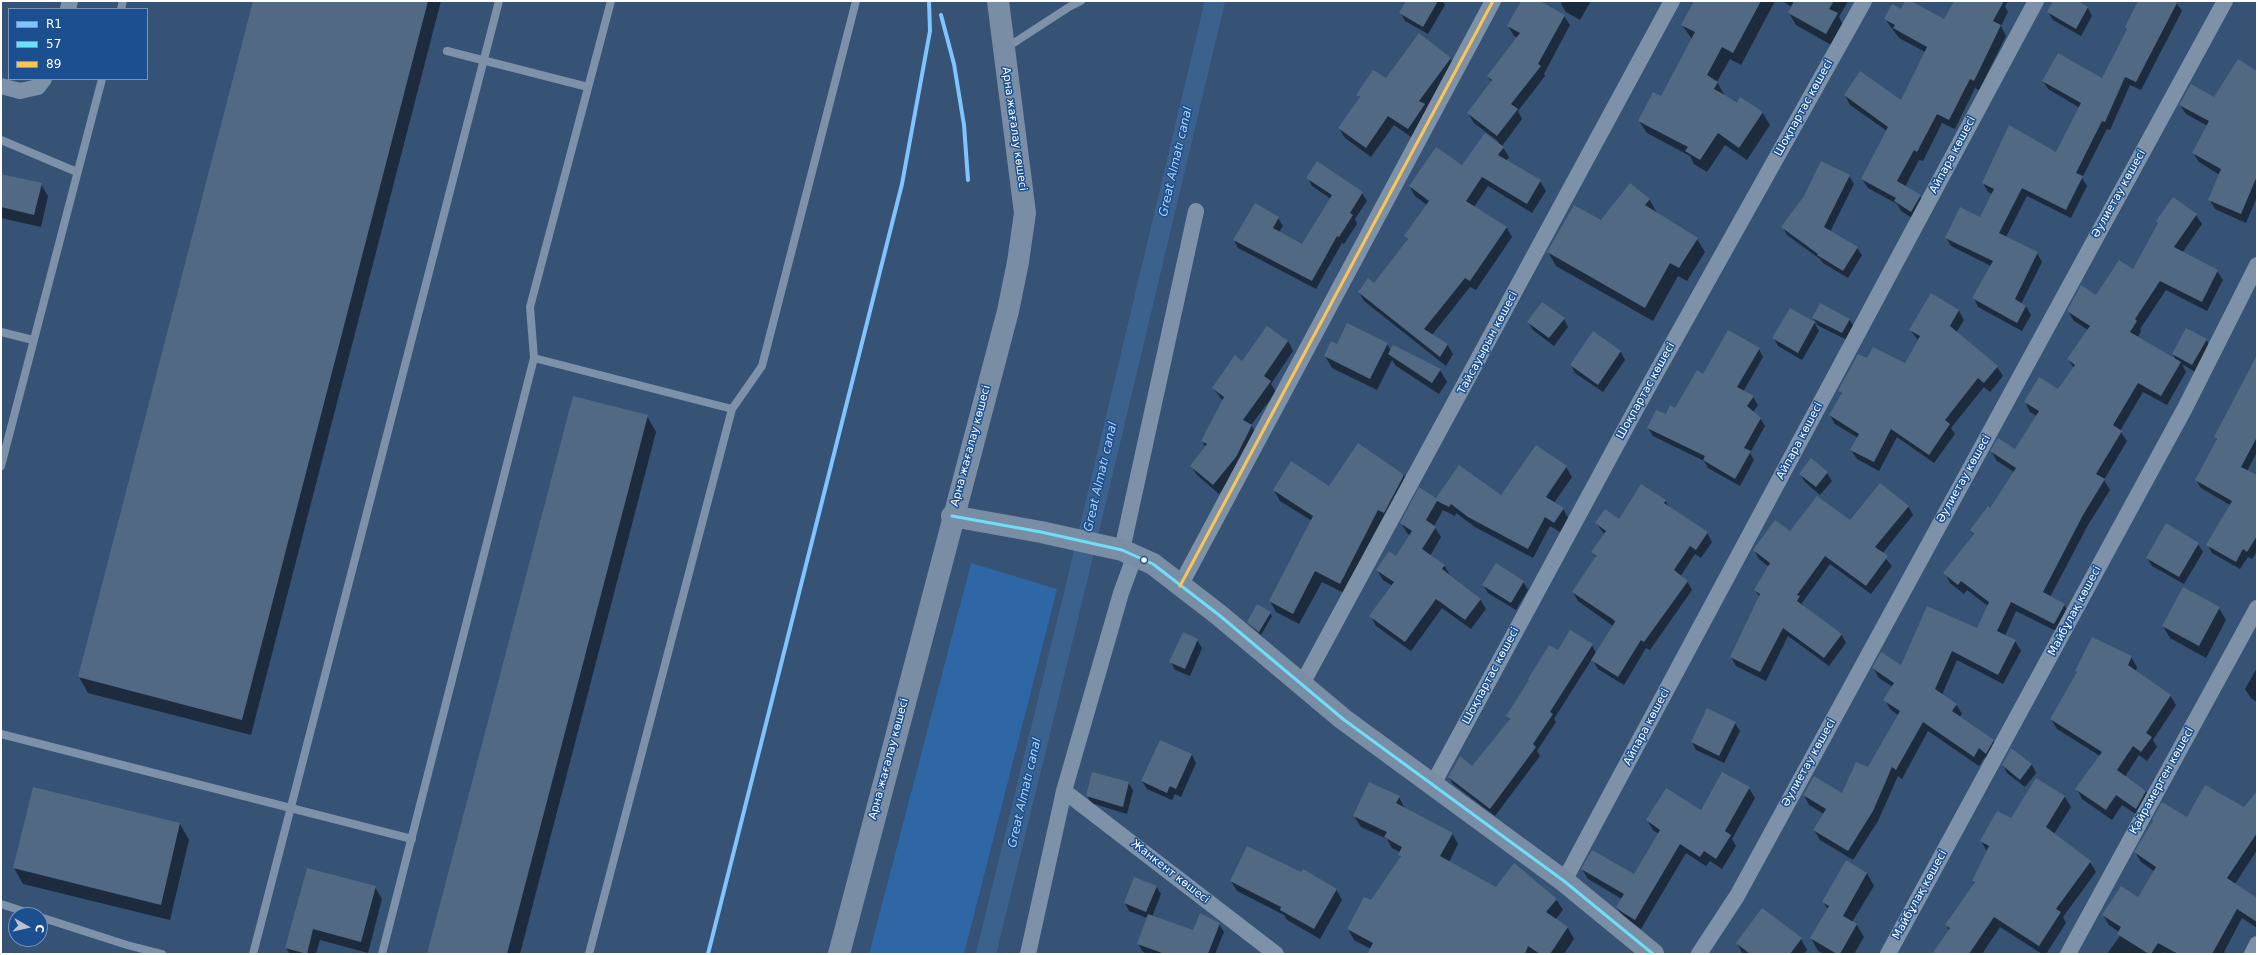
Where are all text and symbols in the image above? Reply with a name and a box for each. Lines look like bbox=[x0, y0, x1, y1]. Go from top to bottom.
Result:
legend bbox=[8, 8, 148, 80]
text: R1 bbox=[46, 17, 62, 31]
text: 57 bbox=[46, 37, 61, 51]
text: 89 bbox=[46, 57, 61, 71]
street label: Шоқпартас көшесі bbox=[1772, 58, 1836, 158]
street label: Арна жағалау көшесі bbox=[999, 66, 1029, 192]
water label: Great Almatı canal bbox=[1156, 106, 1196, 218]
street label: Айпара көшесі bbox=[1927, 114, 1979, 196]
street label: Әулиетау көшесі bbox=[2089, 148, 2149, 240]
street label: Тайсауырын көшесі bbox=[1455, 289, 1521, 397]
street label: Шоқпартас көшесі bbox=[1614, 341, 1678, 441]
street label: Арна жағалау көшесі bbox=[948, 384, 994, 508]
street label: Айпара көшесі bbox=[1774, 400, 1826, 482]
water label: Great Almatı canal bbox=[1081, 421, 1121, 533]
street label: Әулиетау көшесі bbox=[1934, 433, 1994, 525]
unlabelled marker bbox=[1139, 555, 1149, 565]
street label: Майбұлақ көшесі bbox=[2046, 564, 2104, 658]
street label: Шоқпартас көшесі bbox=[1460, 625, 1522, 727]
street label: Айпара көшесі bbox=[1621, 686, 1673, 768]
street label: Арна жағалау көшесі bbox=[866, 697, 912, 821]
street label: Әулиетау көшесі bbox=[1779, 717, 1839, 809]
street label: Қайрамерген көшесі bbox=[2127, 725, 2197, 837]
water label: Great Almatı canal bbox=[1005, 737, 1045, 849]
street label: Жанкент көшесі bbox=[1128, 837, 1212, 907]
street label: Майбұлақ көшесі bbox=[1890, 848, 1950, 942]
north arrow bbox=[8, 907, 48, 947]
text: С bbox=[32, 924, 46, 933]

